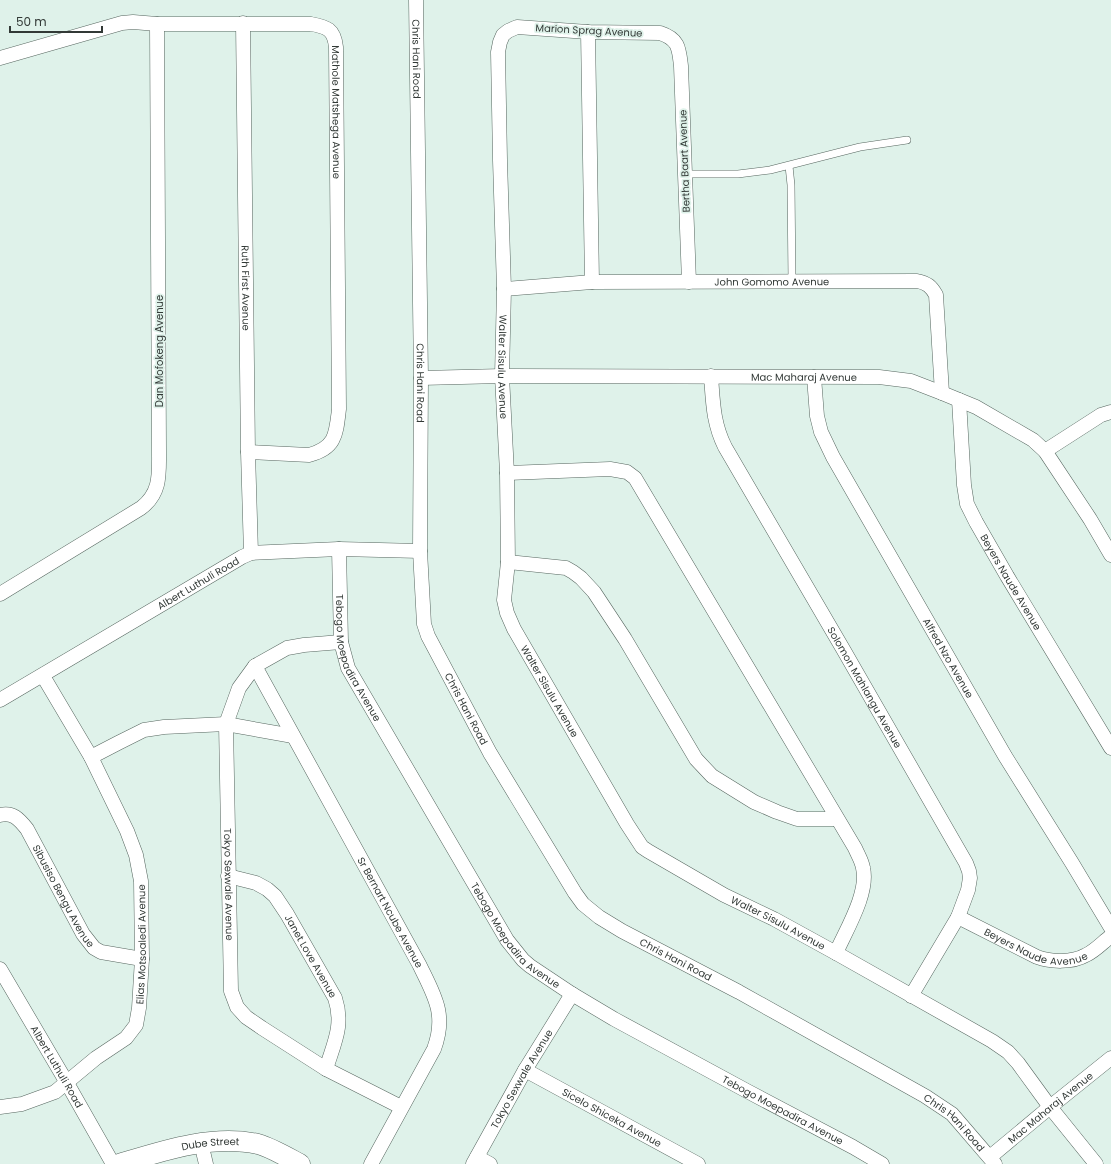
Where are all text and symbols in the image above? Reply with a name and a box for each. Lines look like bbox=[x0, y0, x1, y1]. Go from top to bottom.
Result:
scale bar bbox=[10, 8, 102, 34]
text: 50 m bbox=[16, 13, 47, 30]
street label: Chris Hani Road bbox=[408, 19, 424, 99]
street label: Marion Sprag Avenue bbox=[535, 20, 643, 41]
street label: Mathole Matshega Avenue bbox=[328, 45, 344, 179]
street label: Bertha Baart Avenue bbox=[675, 109, 694, 213]
street label: Ruth First Avenue bbox=[238, 245, 254, 331]
street label: John Gomomo Avenue bbox=[714, 274, 829, 290]
street label: Dan Mofokeng Avenue bbox=[152, 295, 167, 407]
street label: Walter Sisulu Avenue bbox=[494, 315, 511, 419]
street label: Chris Hani Road bbox=[413, 343, 428, 423]
street label: Mac Maharaj Avenue bbox=[751, 370, 857, 385]
street label: Beyers Naude Avenue bbox=[976, 531, 1045, 633]
street label: Albert Luthuli Road bbox=[154, 553, 242, 614]
street label: Tebogo Moepadira Avenue bbox=[332, 594, 385, 724]
street label: Alfred Nzo Avenue bbox=[919, 615, 977, 701]
street label: Solomon Mahlangu Avenue bbox=[824, 624, 905, 751]
street label: Walter Sisulu Avenue bbox=[517, 642, 582, 740]
street label: Chris Hani Road bbox=[441, 670, 491, 748]
street label: Tokyo Sexwale Avenue bbox=[220, 828, 237, 941]
street label: Sibusiso Bengu Avenue bbox=[29, 842, 98, 951]
street label: Sr Bernart Ncube Avenue bbox=[354, 854, 427, 971]
street label: Tebogo Moepadira Avenue bbox=[467, 880, 563, 992]
street label: Elias Motsoaledi Avenue bbox=[132, 884, 150, 1005]
street label: Walter Sisulu Avenue bbox=[728, 892, 828, 954]
street label: Janet Love Avenue bbox=[281, 912, 340, 1001]
street label: Beyers Naude Avenue bbox=[981, 924, 1090, 969]
street label: Chris Hani Road bbox=[637, 935, 714, 985]
street label: Albert Luthuli Road bbox=[27, 1023, 87, 1111]
street label: Tokyo Sexwale Avenue bbox=[487, 1026, 556, 1131]
street label: Mac Maharaj Avenue bbox=[1005, 1068, 1096, 1147]
street label: Tebogo Moepadira Avenue bbox=[719, 1072, 846, 1149]
street label: Sicelo Shiceka Avenue bbox=[559, 1085, 664, 1151]
street label: Chris Hani Road bbox=[921, 1090, 988, 1155]
street label: Dube Street bbox=[180, 1134, 240, 1154]

